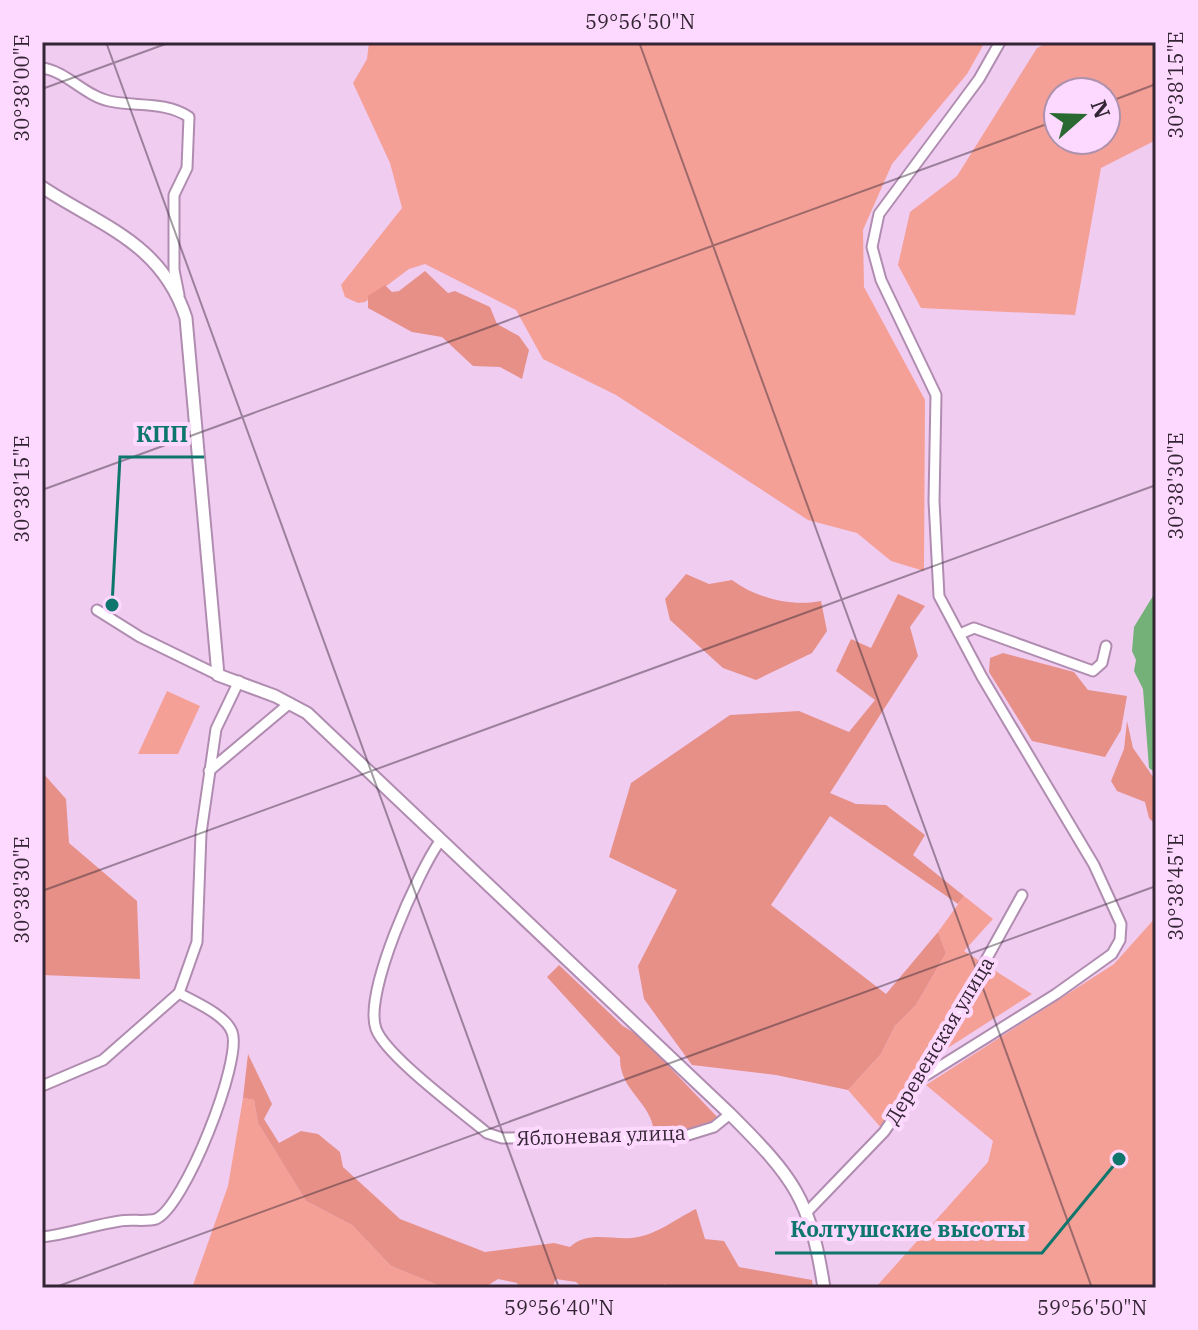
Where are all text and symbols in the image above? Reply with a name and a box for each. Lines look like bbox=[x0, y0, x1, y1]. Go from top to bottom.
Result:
text: 59°56'50"N bbox=[585, 8, 695, 35]
text: 30°38'15"E bbox=[1162, 31, 1189, 139]
text: 30°38'00"E bbox=[8, 34, 35, 142]
north arrow bbox=[1042, 76, 1122, 156]
text: N bbox=[1085, 96, 1118, 122]
callout: КПП bbox=[120, 411, 204, 457]
text: КПП bbox=[136, 419, 188, 448]
text: 30°38'30"E bbox=[1162, 432, 1189, 540]
text: 30°38'15"E bbox=[8, 435, 35, 543]
text: 30°38'45"E bbox=[1162, 833, 1189, 941]
text: 30°38'30"E bbox=[8, 836, 35, 944]
street label: Деревенская улица bbox=[878, 951, 1000, 1129]
street label: Яблоневая улица bbox=[516, 1119, 686, 1151]
callout: Колтушские высоты bbox=[775, 1207, 1042, 1253]
text: Колтушские высоты bbox=[790, 1214, 1026, 1243]
text: 59°56'40"N bbox=[504, 1294, 614, 1321]
text: 59°56'50"N bbox=[1037, 1294, 1147, 1321]

